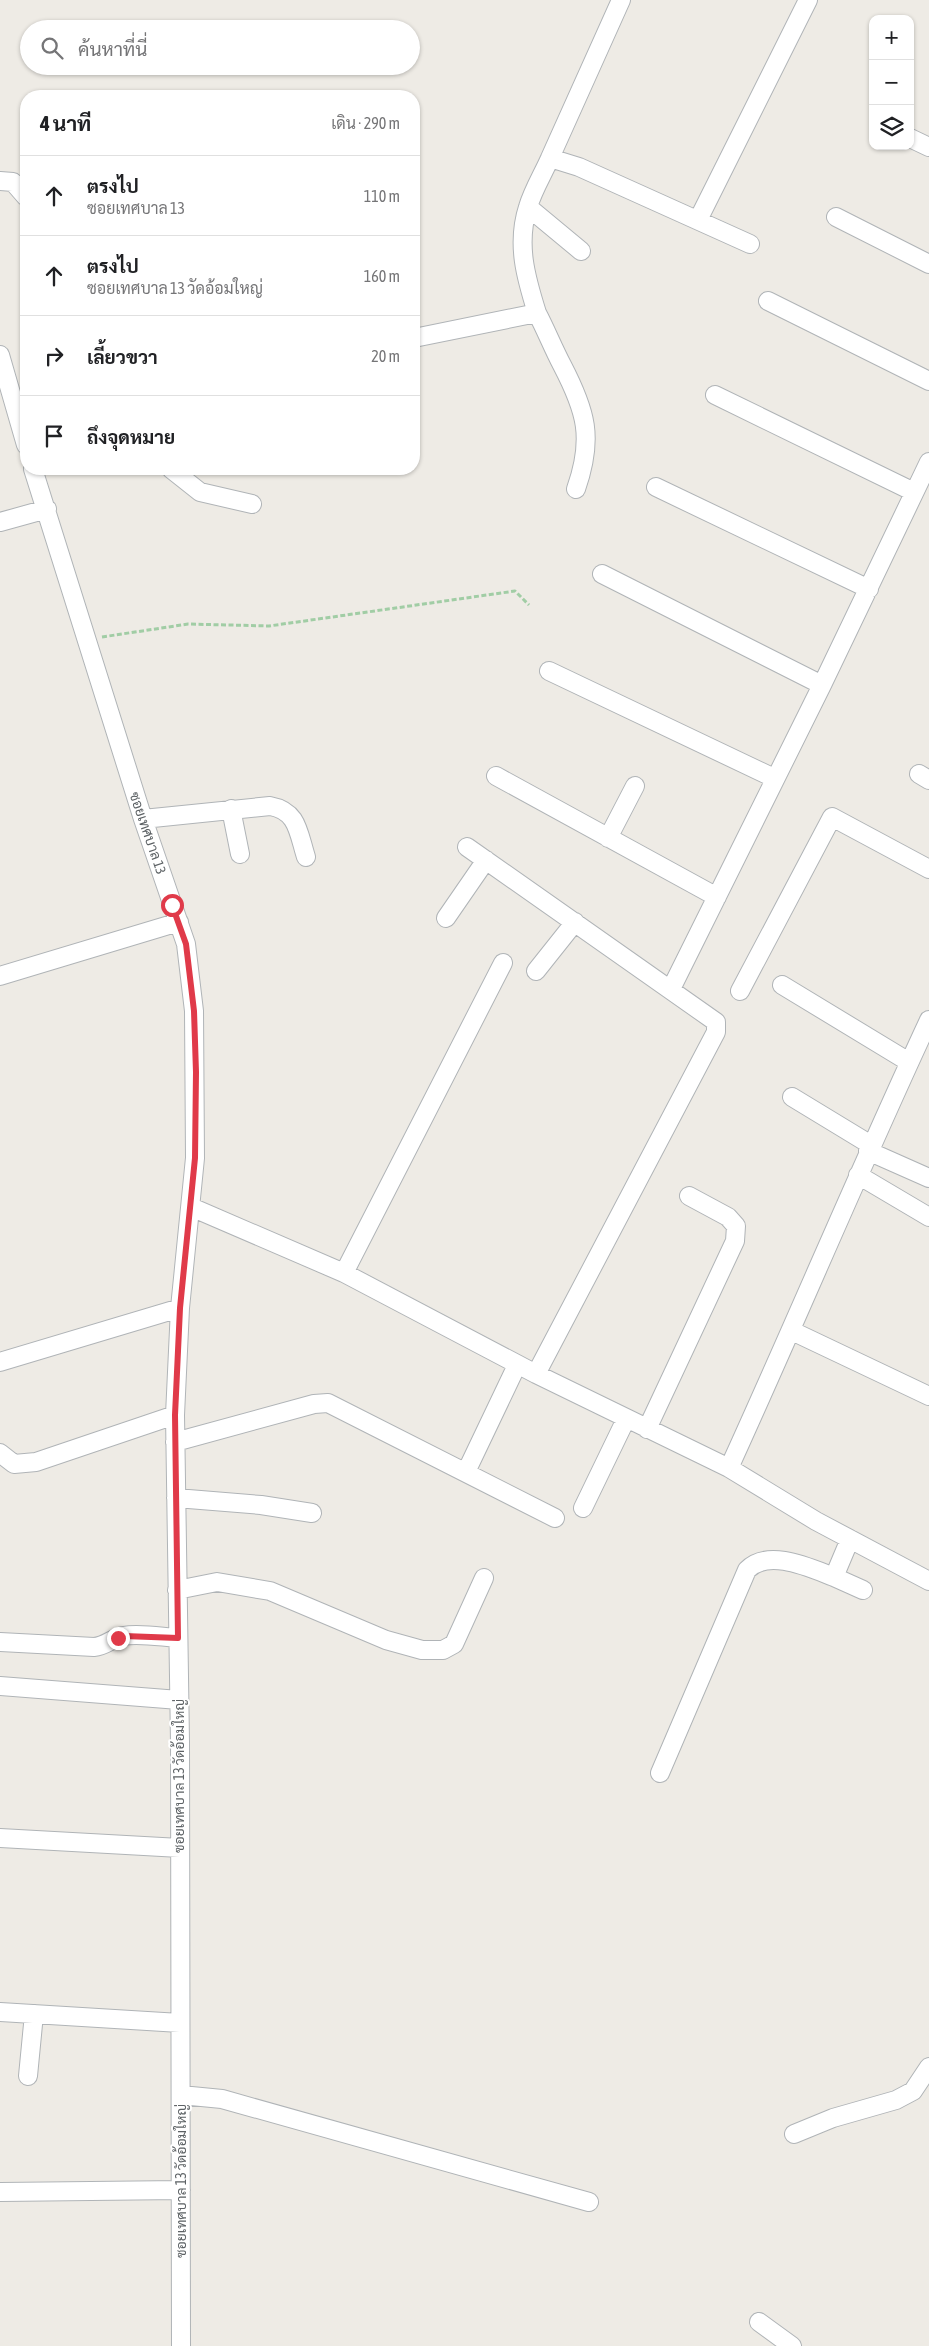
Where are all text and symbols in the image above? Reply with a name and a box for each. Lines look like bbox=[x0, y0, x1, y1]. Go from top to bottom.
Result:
map controls bbox=[869, 15, 914, 150]
button: + bbox=[869, 15, 914, 60]
search box bbox=[20, 20, 420, 75]
icon: search bbox=[38, 34, 66, 62]
text: ค้นหาที่นี่ bbox=[78, 38, 147, 60]
button: − bbox=[869, 60, 914, 105]
button: layers bbox=[869, 105, 914, 150]
text: 4 นาที bbox=[40, 111, 91, 135]
text: เดิน · 290 m bbox=[331, 114, 400, 132]
text: ตรงไป bbox=[87, 175, 139, 197]
icon: ahead bbox=[40, 182, 68, 210]
text: 110 m bbox=[364, 187, 400, 205]
text: ซอยเทศบาล 13 bbox=[87, 199, 185, 217]
text: ตรงไป bbox=[87, 255, 139, 277]
icon: ahead bbox=[40, 262, 68, 290]
text: 160 m bbox=[364, 267, 400, 285]
text: ซอยเทศบาล 13 วัดอ้อมใหญ่ bbox=[87, 279, 263, 297]
icon: right bbox=[40, 342, 68, 370]
text: เลี้ยวขวา bbox=[87, 346, 158, 368]
text: 20 m bbox=[371, 347, 400, 365]
icon: arrive bbox=[40, 422, 68, 450]
text: ถึงจุดหมาย bbox=[87, 426, 175, 448]
street label: ซอยเทศบาล 13 bbox=[126, 790, 170, 876]
route start bbox=[161, 894, 184, 917]
route end bbox=[107, 1627, 130, 1650]
street label: ซอยเทศบาล 13 วัดอ้อมใหญ่ bbox=[170, 1699, 188, 1853]
street label: ซอยเทศบาล 13 วัดอ้อมใหญ่ bbox=[172, 2104, 190, 2258]

